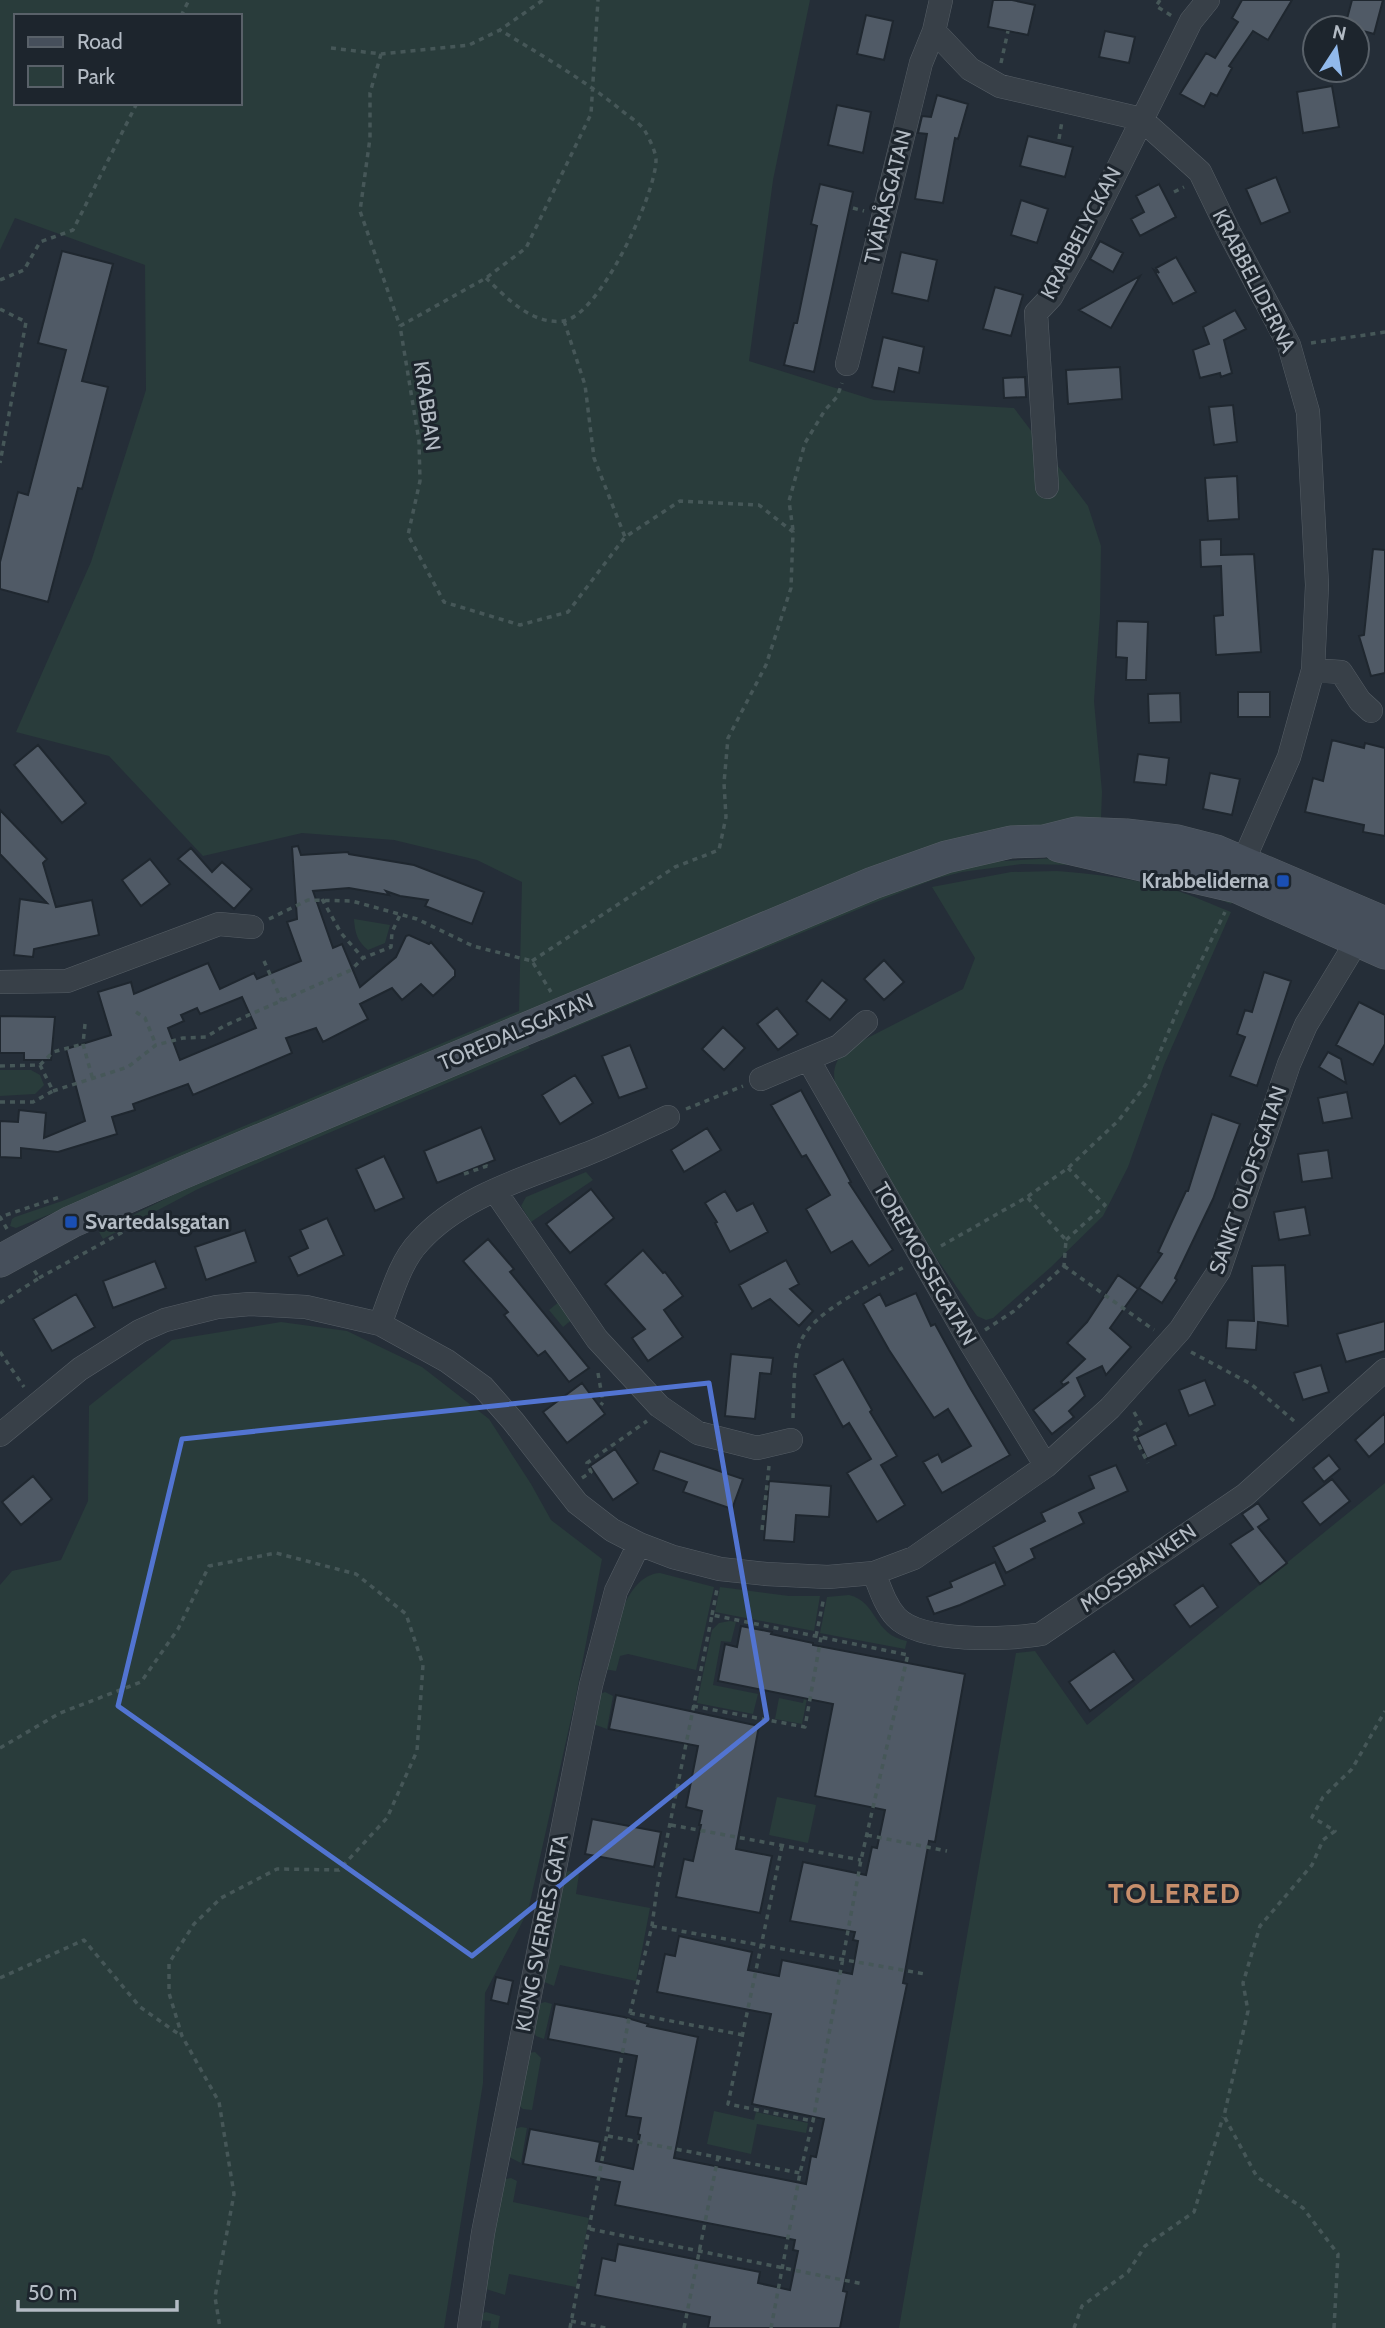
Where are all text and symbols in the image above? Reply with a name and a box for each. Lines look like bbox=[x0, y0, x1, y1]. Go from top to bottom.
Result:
legend bbox=[14, 14, 242, 105]
north arrow bbox=[1301, 14, 1371, 84]
text: N bbox=[1330, 20, 1348, 46]
text: Road bbox=[77, 29, 123, 54]
text: Park bbox=[77, 64, 115, 89]
street label: TVÄRÅSGATAN bbox=[858, 127, 916, 267]
street label: KRABBELYCKAN bbox=[1035, 162, 1126, 303]
street label: KRABBELIDERNA bbox=[1208, 205, 1301, 357]
street label: KRABBAN bbox=[409, 359, 446, 452]
place label: Krabbeliderna bbox=[1141, 868, 1270, 893]
marker: Krabbeliderna bbox=[1275, 873, 1291, 889]
street label: TOREDALSGATAN bbox=[435, 988, 597, 1075]
street label: SANKT OLOFSGATAN bbox=[1204, 1083, 1291, 1277]
street label: TOREMOSSEGATAN bbox=[869, 1178, 982, 1350]
place label: Svartedalsgatan bbox=[85, 1209, 230, 1234]
marker: Svartedalsgatan bbox=[63, 1214, 79, 1230]
street label: MOSSBANKEN bbox=[1075, 1518, 1201, 1617]
street label: KUNG SVERRES GATA bbox=[510, 1832, 573, 2034]
district label: TOLERED bbox=[1108, 1876, 1242, 1910]
scale bar bbox=[18, 2268, 177, 2312]
text: 50 m bbox=[28, 2280, 77, 2305]

